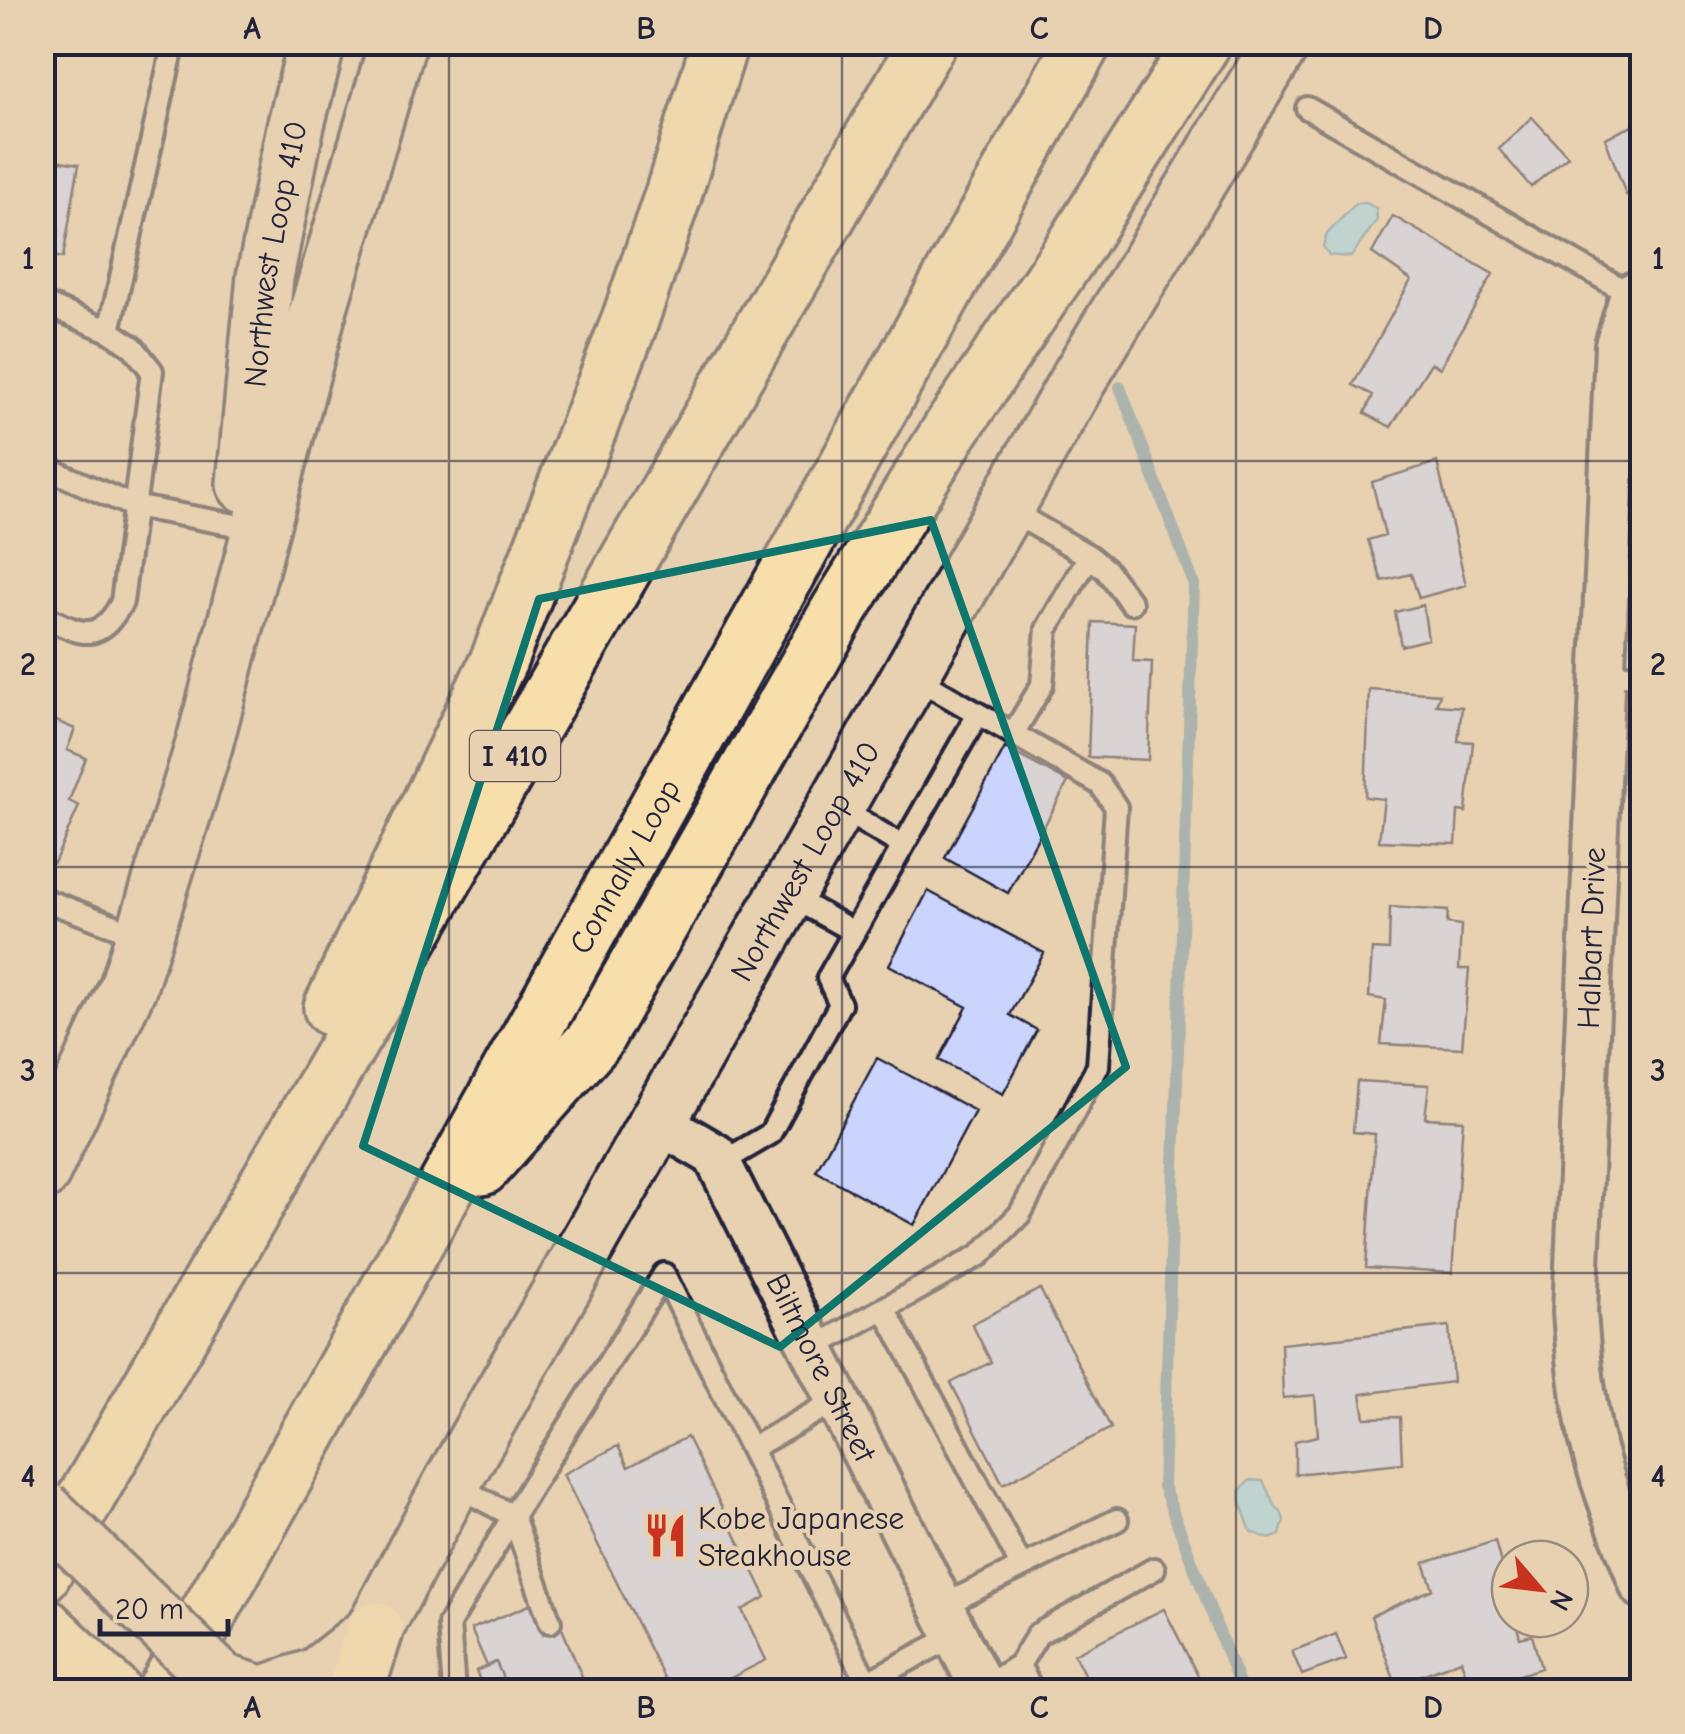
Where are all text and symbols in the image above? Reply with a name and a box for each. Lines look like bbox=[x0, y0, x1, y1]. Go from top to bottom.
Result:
text: A bbox=[243, 10, 261, 47]
text: B bbox=[636, 10, 656, 47]
text: C bbox=[1029, 10, 1049, 47]
text: D bbox=[1423, 10, 1443, 47]
street label: Northwest Loop 410 bbox=[236, 118, 315, 389]
text: 1 bbox=[22, 240, 34, 277]
text: 1 bbox=[1652, 240, 1664, 277]
text: 2 bbox=[20, 646, 36, 683]
text: 2 bbox=[1650, 646, 1666, 683]
road number: I 410 bbox=[470, 731, 560, 781]
street label: Northwest Loop 410 bbox=[723, 735, 888, 988]
street label: Connally Loop bbox=[562, 773, 688, 960]
street label: Halbart Drive bbox=[1570, 847, 1613, 1029]
text: 3 bbox=[20, 1052, 36, 1089]
text: 3 bbox=[1650, 1052, 1666, 1089]
street label: Biltmore Street bbox=[758, 1268, 884, 1469]
text: 4 bbox=[20, 1458, 36, 1495]
text: 4 bbox=[1650, 1458, 1666, 1495]
place label: Kobe Japanese Steakhouse bbox=[698, 1500, 904, 1574]
restaurant icon: Kobe Japanese Steakhouse bbox=[641, 1512, 689, 1560]
north arrow bbox=[1490, 1539, 1590, 1639]
scale bar bbox=[100, 1574, 228, 1636]
text: N bbox=[1543, 1585, 1580, 1616]
text: 20 m bbox=[115, 1592, 184, 1627]
text: A bbox=[243, 1689, 261, 1726]
text: B bbox=[636, 1689, 656, 1726]
text: C bbox=[1029, 1689, 1049, 1726]
text: D bbox=[1423, 1689, 1443, 1726]

